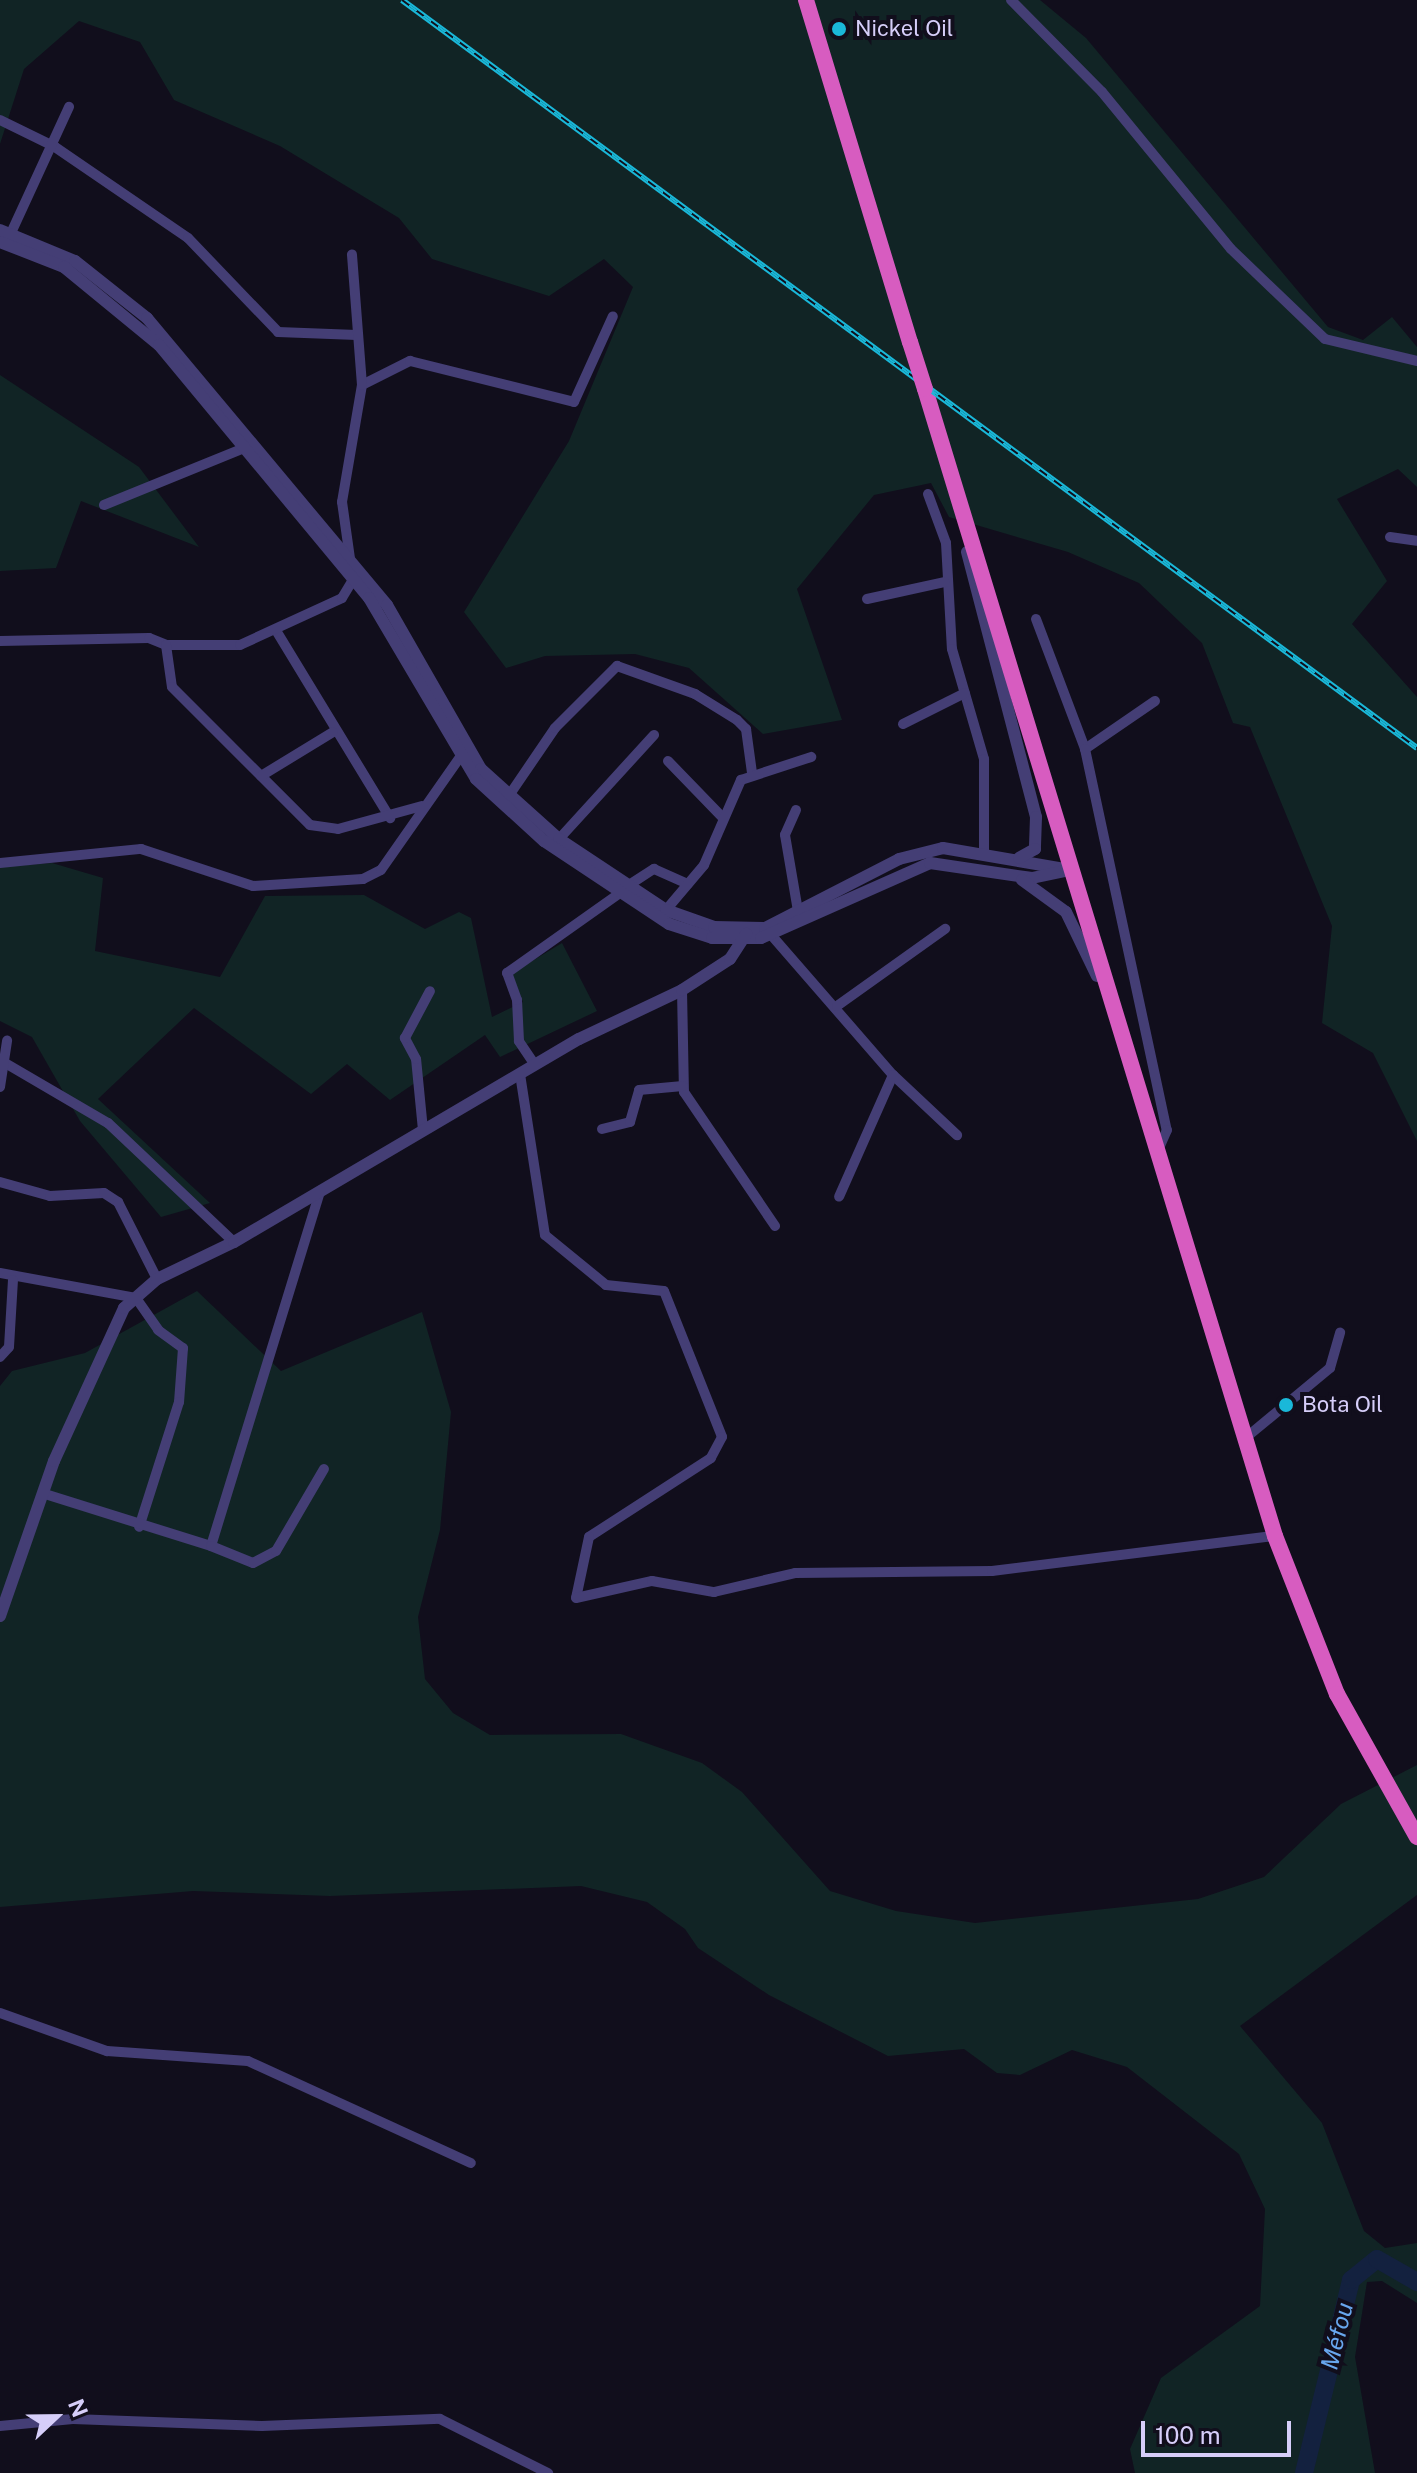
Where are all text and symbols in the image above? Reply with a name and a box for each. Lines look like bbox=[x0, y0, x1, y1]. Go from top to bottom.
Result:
place label: Nickel Oil bbox=[855, 16, 953, 42]
marker: Nickel Oil bbox=[830, 20, 848, 38]
place label: Bota Oil bbox=[1302, 1392, 1383, 1418]
marker: Bota Oil bbox=[1277, 1396, 1295, 1414]
water label: Méfou bbox=[1315, 2299, 1359, 2373]
north arrow bbox=[16, 2377, 96, 2457]
text: N bbox=[63, 2395, 94, 2421]
scale bar bbox=[1145, 2405, 1295, 2455]
text: 100 m bbox=[1155, 2421, 1221, 2449]

